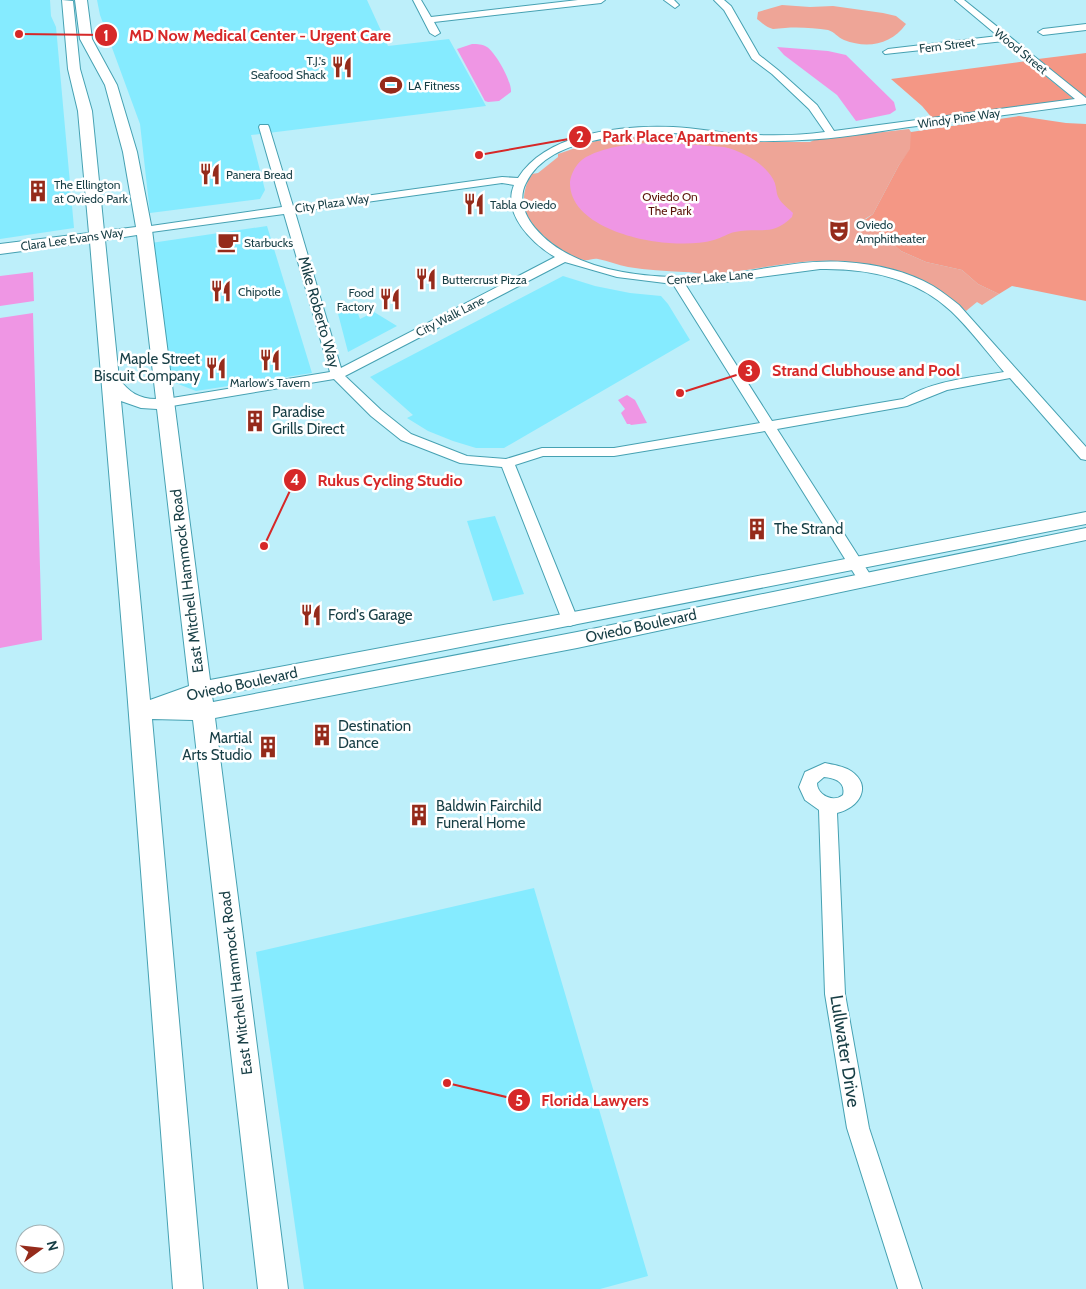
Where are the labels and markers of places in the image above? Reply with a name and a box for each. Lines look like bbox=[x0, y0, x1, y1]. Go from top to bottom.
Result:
callout: MD Now Medical Center - Urgent Care bbox=[93, 20, 401, 51]
place label: T.J.'s Seafood Shack bbox=[251, 53, 327, 82]
restaurant icon: T.J.'s Seafood Shack bbox=[329, 54, 355, 80]
sports icon: LA Fitness bbox=[378, 72, 404, 98]
place label: LA Fitness bbox=[408, 78, 460, 93]
callout: Park Place Apartments bbox=[568, 121, 768, 152]
restaurant icon: Panera Bread bbox=[197, 161, 223, 187]
place label: Panera Bread bbox=[226, 167, 293, 182]
place label: The Ellington at Oviedo Park bbox=[54, 177, 128, 206]
building icon: The Ellington at Oviedo Park bbox=[25, 178, 51, 204]
restaurant icon: Tabla Oviedo bbox=[461, 191, 487, 217]
place label: Tabla Oviedo bbox=[490, 197, 557, 212]
place label: Oviedo Amphitheater bbox=[856, 217, 926, 246]
theatre icon: Oviedo Amphitheater bbox=[826, 218, 852, 244]
cafe icon: Starbucks bbox=[215, 229, 241, 255]
place label: Starbucks bbox=[244, 235, 293, 250]
restaurant icon: Buttercrust Pizza bbox=[413, 266, 439, 292]
place label: Buttercrust Pizza bbox=[442, 272, 527, 287]
restaurant icon: Chipotle bbox=[208, 278, 234, 304]
place label: Chipotle bbox=[238, 284, 281, 299]
place label: Food Factory bbox=[337, 285, 374, 314]
restaurant icon: Food Factory bbox=[377, 286, 403, 312]
restaurant icon: Marlow's Tavern bbox=[257, 347, 283, 373]
place label: Maple Street Biscuit Company bbox=[94, 350, 200, 385]
restaurant icon: Maple Street Biscuit Company bbox=[203, 355, 229, 381]
callout: Strand Clubhouse and Pool bbox=[737, 355, 970, 386]
place label: Marlow's Tavern bbox=[230, 375, 311, 390]
place label: Paradise Grills Direct bbox=[272, 403, 345, 438]
building icon: Paradise Grills Direct bbox=[242, 408, 268, 434]
callout: Rukus Cycling Studio bbox=[282, 464, 472, 495]
building icon: The Strand bbox=[744, 516, 770, 542]
place label: The Strand bbox=[774, 520, 843, 538]
restaurant icon: Ford's Garage bbox=[298, 602, 324, 628]
place label: Ford's Garage bbox=[328, 606, 413, 624]
place label: Destination Dance bbox=[338, 717, 411, 752]
building icon: Destination Dance bbox=[309, 722, 335, 748]
place label: Martial Arts Studio bbox=[182, 729, 252, 764]
building icon: Martial Arts Studio bbox=[255, 734, 281, 760]
place label: Baldwin Fairchild Funeral Home bbox=[436, 797, 542, 832]
building icon: Baldwin Fairchild Funeral Home bbox=[406, 802, 432, 828]
callout: Florida Lawyers bbox=[506, 1085, 659, 1116]

